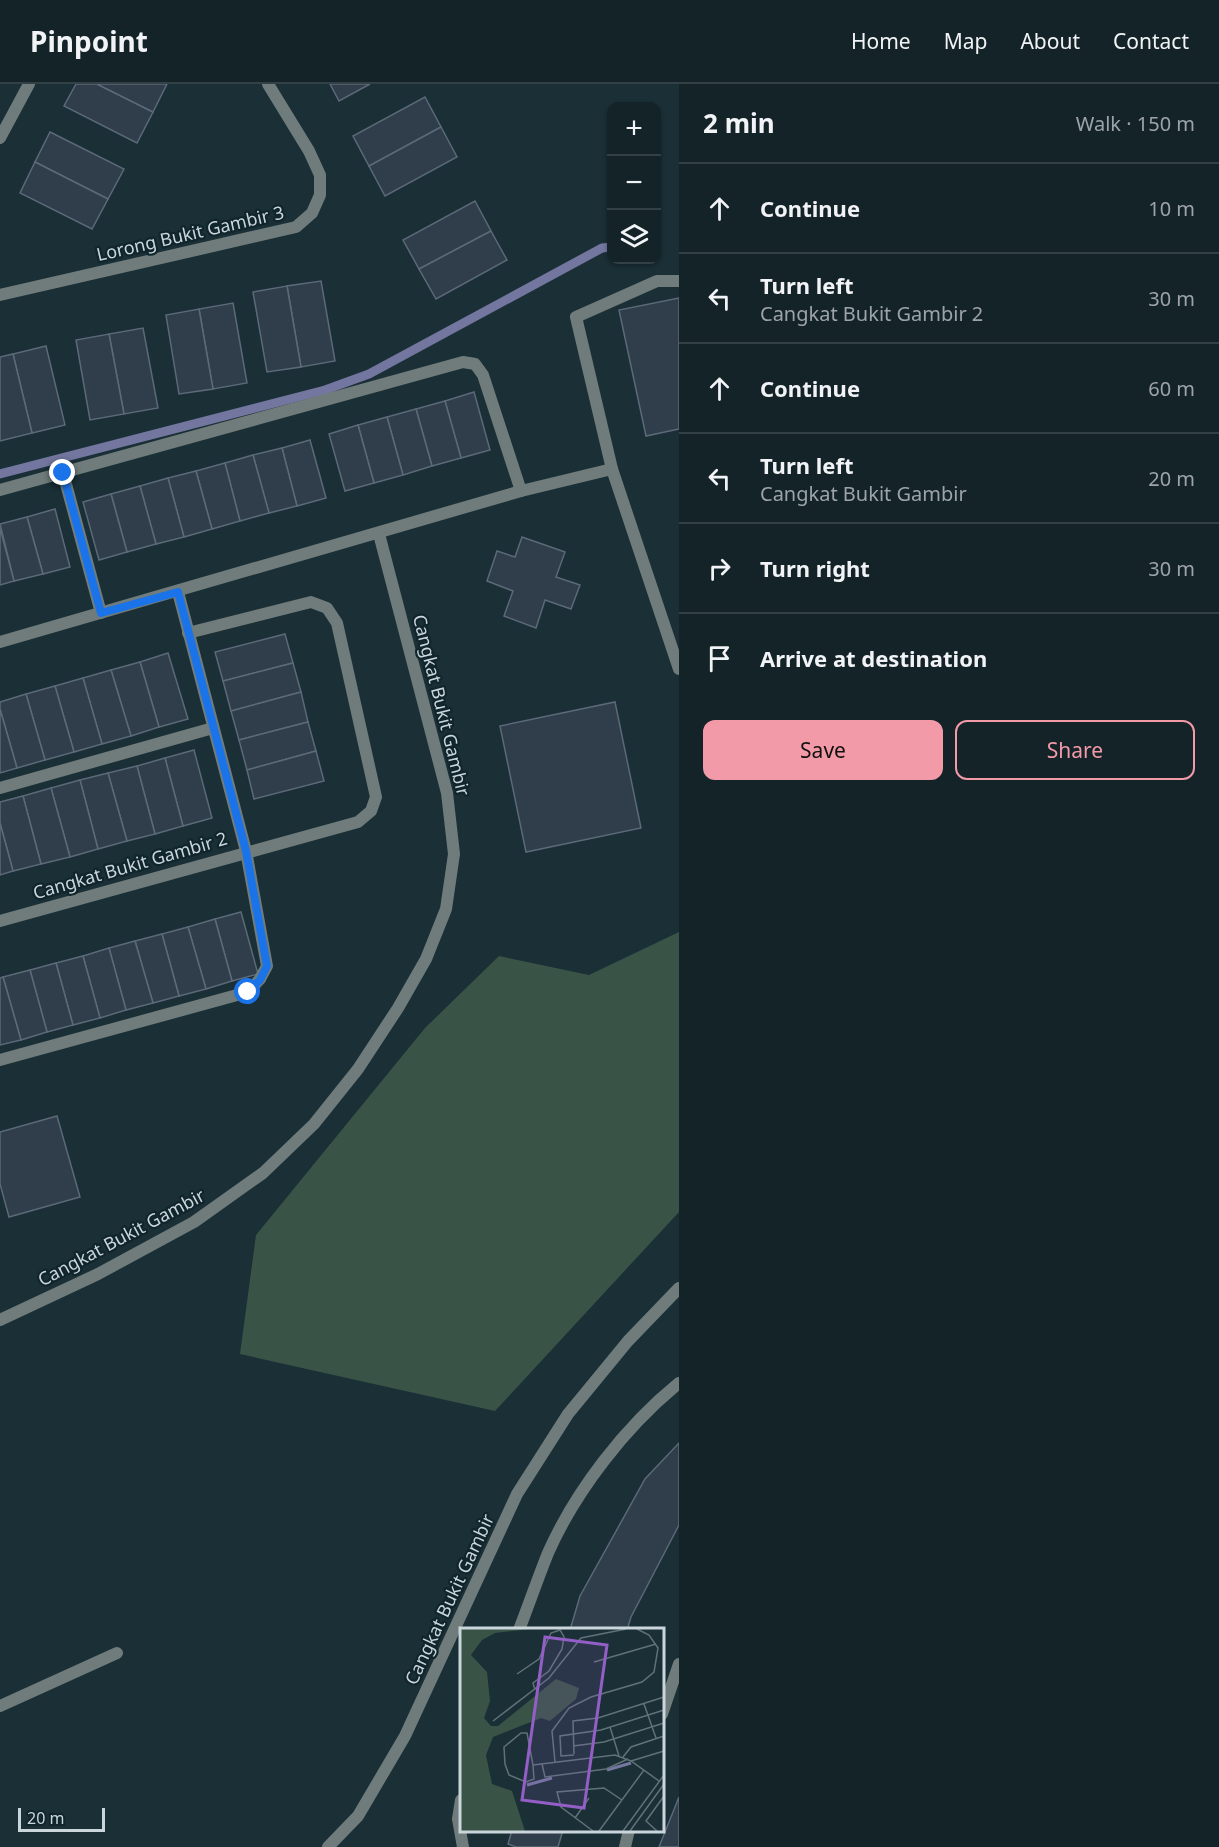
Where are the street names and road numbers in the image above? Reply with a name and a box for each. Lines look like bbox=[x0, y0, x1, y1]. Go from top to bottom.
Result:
street label: Lorong Bukit Gambir 3 bbox=[94, 200, 286, 266]
street label: Cangkat Bukit Gambir bbox=[408, 612, 476, 799]
street label: Cangkat Bukit Gambir 2 bbox=[30, 826, 230, 904]
street label: Cangkat Bukit Gambir bbox=[33, 1182, 209, 1291]
street label: Cangkat Bukit Gambir bbox=[399, 1509, 499, 1688]

